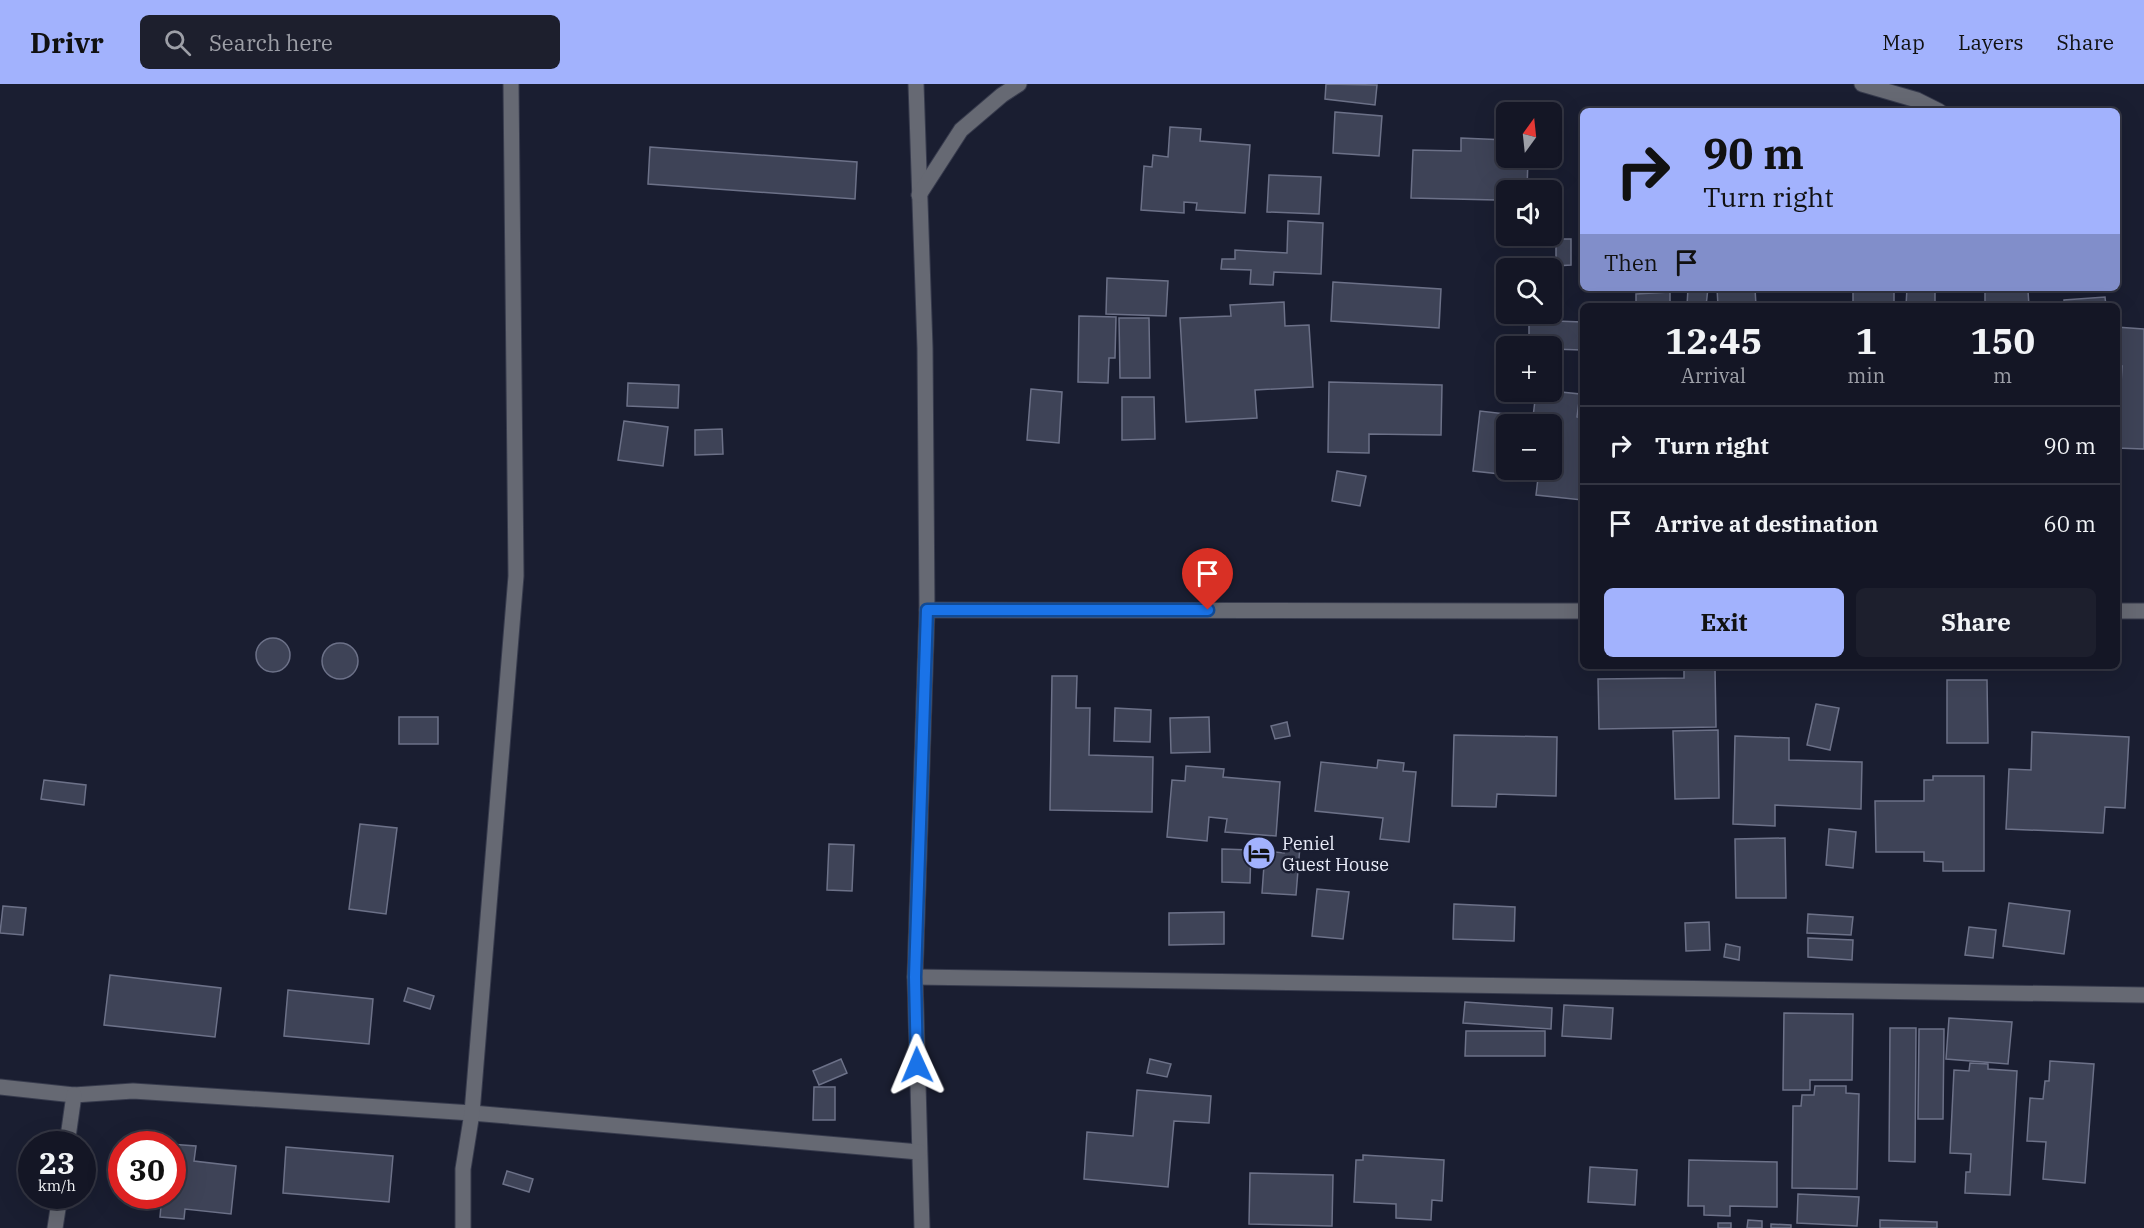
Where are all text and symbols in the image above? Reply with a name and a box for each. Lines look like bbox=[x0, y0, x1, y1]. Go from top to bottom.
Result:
search box bbox=[140, 15, 560, 69]
text: Drivr bbox=[30, 24, 104, 61]
icon: search bbox=[161, 26, 194, 59]
text: Search here bbox=[209, 28, 333, 57]
text: Map bbox=[1882, 28, 1925, 56]
text: Layers bbox=[1958, 28, 2024, 56]
text: Share bbox=[2057, 28, 2114, 56]
north arrow bbox=[1496, 102, 1562, 168]
map controls bbox=[1496, 102, 1562, 480]
text: 90 m bbox=[1703, 126, 1804, 181]
icon: right bbox=[1604, 132, 1682, 210]
text: Turn right bbox=[1703, 179, 1834, 214]
button: sound bbox=[1496, 180, 1562, 246]
icon: arrive bbox=[1670, 246, 1703, 279]
text: Then bbox=[1604, 248, 1658, 277]
button: search bbox=[1496, 258, 1562, 324]
text: 12:45 bbox=[1665, 317, 1762, 364]
text: 1 bbox=[1855, 317, 1877, 364]
text: 150 bbox=[1970, 317, 2035, 364]
button: + bbox=[1496, 336, 1562, 402]
text: Arrival bbox=[1681, 362, 1746, 389]
text: min bbox=[1847, 362, 1885, 389]
text: m bbox=[1993, 362, 2012, 389]
button: − bbox=[1496, 414, 1562, 480]
icon: right bbox=[1604, 429, 1637, 462]
text: Turn right bbox=[1655, 431, 1769, 460]
text: 90 m bbox=[2044, 431, 2096, 460]
icon: arrive bbox=[1604, 507, 1637, 540]
text: Arrive at destination bbox=[1655, 509, 1878, 538]
text: 60 m bbox=[2044, 509, 2096, 538]
pin bbox=[1182, 548, 1233, 610]
icon: arrive bbox=[1191, 557, 1224, 590]
button: Exit bbox=[1604, 588, 1844, 657]
button: Share bbox=[1856, 588, 2096, 657]
place label: Peniel Guest House bbox=[1282, 832, 1389, 876]
hotel icon: Peniel Guest House bbox=[1241, 835, 1277, 871]
position arrow bbox=[885, 1033, 949, 1097]
speed limit sign: 30 bbox=[108, 1131, 186, 1209]
text: 23 bbox=[39, 1143, 75, 1182]
text: km/h bbox=[38, 1176, 76, 1195]

